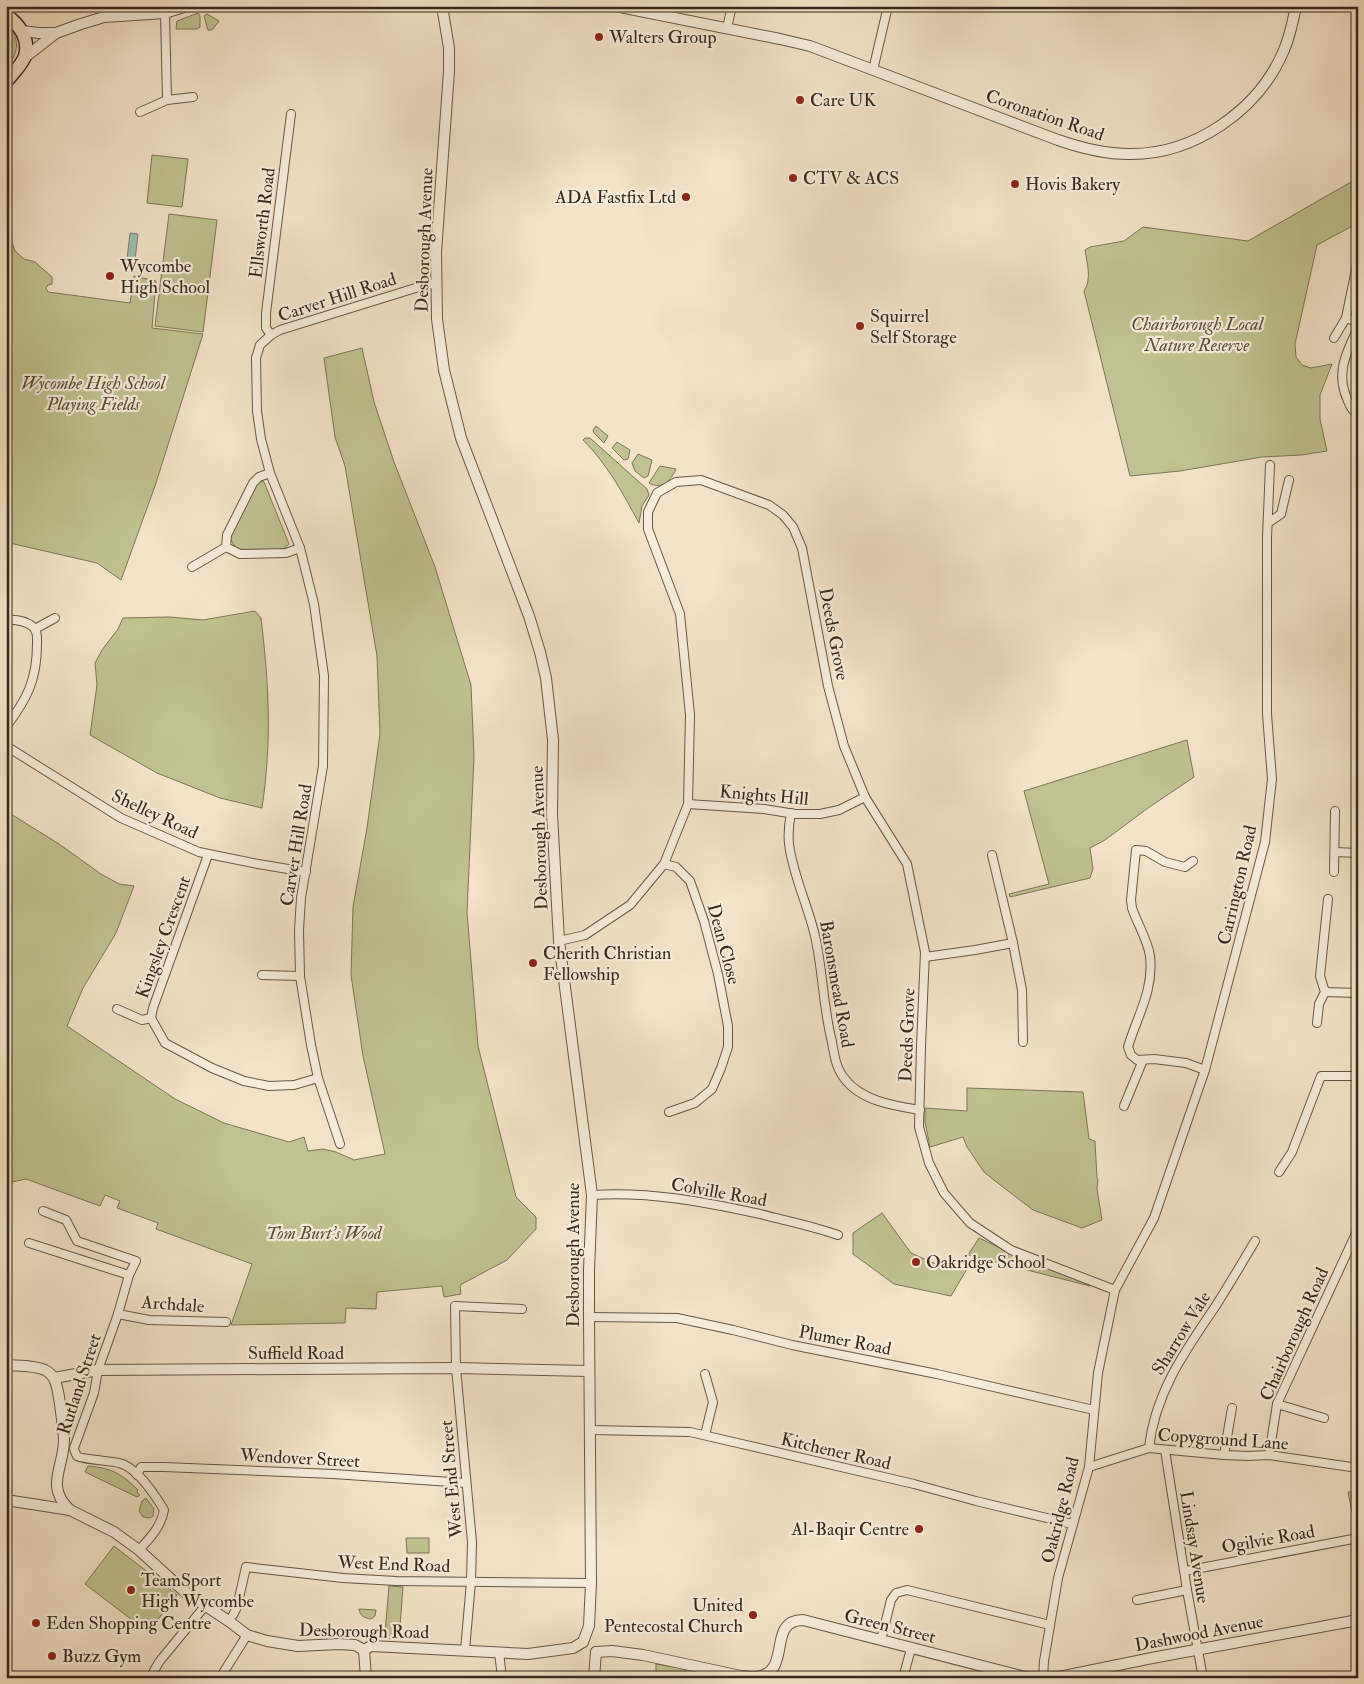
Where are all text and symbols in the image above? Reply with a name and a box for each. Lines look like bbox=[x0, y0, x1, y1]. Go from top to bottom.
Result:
place label: Walters Group bbox=[608, 26, 717, 49]
marker: Walters Group bbox=[593, 31, 605, 43]
street label: Coronation Road bbox=[983, 84, 1107, 147]
place label: Care UK bbox=[810, 89, 877, 112]
marker: Care UK bbox=[794, 94, 806, 106]
street label: Ellsworth Road bbox=[244, 166, 281, 280]
street label: Desborough Avenue bbox=[410, 167, 439, 313]
place label: CTV & ACS bbox=[803, 167, 899, 190]
marker: CTV & ACS bbox=[787, 172, 799, 184]
place label: Hovis Bakery bbox=[1025, 173, 1121, 196]
marker: Hovis Bakery bbox=[1009, 178, 1021, 190]
place label: ADA Fastfix Ltd bbox=[554, 186, 676, 209]
marker: ADA Fastfix Ltd bbox=[680, 191, 692, 203]
place label: Wycombe High School bbox=[119, 255, 211, 299]
street label: Carver Hill Road bbox=[275, 267, 399, 327]
marker: Wycombe High School bbox=[104, 270, 116, 282]
place label: Squirrel Self Storage bbox=[870, 305, 957, 349]
park label: Chairborough Local Nature Reserve bbox=[1131, 313, 1265, 357]
marker: Squirrel Self Storage bbox=[854, 320, 866, 332]
park label: Wycombe High School Playing Fields bbox=[21, 372, 167, 416]
street label: Deeds Grove bbox=[813, 586, 854, 683]
street label: Desborough Avenue bbox=[525, 765, 554, 911]
street label: Knights Hill bbox=[718, 780, 810, 811]
street label: Carver Hill Road bbox=[276, 782, 318, 908]
street label: Shelley Road bbox=[108, 784, 202, 845]
street label: Carrington Road bbox=[1213, 823, 1262, 947]
street label: Kingsley Crescent bbox=[131, 873, 196, 1002]
street label: Dean Close bbox=[702, 901, 745, 988]
street label: Baronsmead Road bbox=[814, 919, 859, 1050]
place label: Cherith Christian Fellowship bbox=[543, 942, 671, 986]
marker: Cherith Christian Fellowship bbox=[527, 957, 539, 969]
street label: Deeds Grove bbox=[894, 987, 921, 1082]
street label: Colville Road bbox=[669, 1173, 769, 1212]
street label: Desborough Avenue bbox=[562, 1182, 585, 1327]
park label: Tom Burt's Wood bbox=[266, 1222, 383, 1245]
place label: Oakridge School bbox=[926, 1251, 1046, 1274]
marker: Oakridge School bbox=[910, 1256, 922, 1268]
street label: Chairborough Road bbox=[1255, 1264, 1334, 1404]
street label: Sharrow Vale bbox=[1147, 1287, 1216, 1379]
street label: Archdale bbox=[140, 1291, 206, 1318]
street label: Plumer Road bbox=[797, 1320, 893, 1361]
street label: Rutland Street bbox=[52, 1330, 107, 1438]
street label: Suffield Road bbox=[248, 1342, 344, 1365]
street label: West End Street bbox=[435, 1419, 468, 1540]
street label: Copyground Lane bbox=[1157, 1423, 1290, 1456]
street label: Kitchener Road bbox=[779, 1428, 893, 1475]
street label: Wendover Street bbox=[239, 1444, 361, 1473]
street label: Oakridge Road bbox=[1036, 1454, 1085, 1566]
street label: Lindsay Avenue bbox=[1174, 1489, 1215, 1605]
place label: Al-Baqir Centre bbox=[791, 1518, 909, 1541]
street label: Ogilvie Road bbox=[1220, 1520, 1317, 1559]
marker: Al-Baqir Centre bbox=[913, 1523, 925, 1535]
street label: West End Road bbox=[336, 1551, 451, 1578]
place label: TeamSport High Wycombe bbox=[141, 1569, 254, 1613]
marker: TeamSport High Wycombe bbox=[125, 1584, 137, 1596]
place label: United Pentecostal Church bbox=[604, 1594, 744, 1638]
street label: Green Street bbox=[842, 1604, 938, 1649]
marker: United Pentecostal Church bbox=[747, 1609, 759, 1621]
street label: Dashwood Avenue bbox=[1133, 1610, 1266, 1657]
place label: Eden Shopping Centre bbox=[46, 1612, 212, 1635]
marker: Eden Shopping Centre bbox=[30, 1617, 42, 1629]
street label: Desborough Road bbox=[299, 1619, 429, 1644]
place label: Buzz Gym bbox=[62, 1645, 141, 1668]
marker: Buzz Gym bbox=[46, 1650, 58, 1662]

